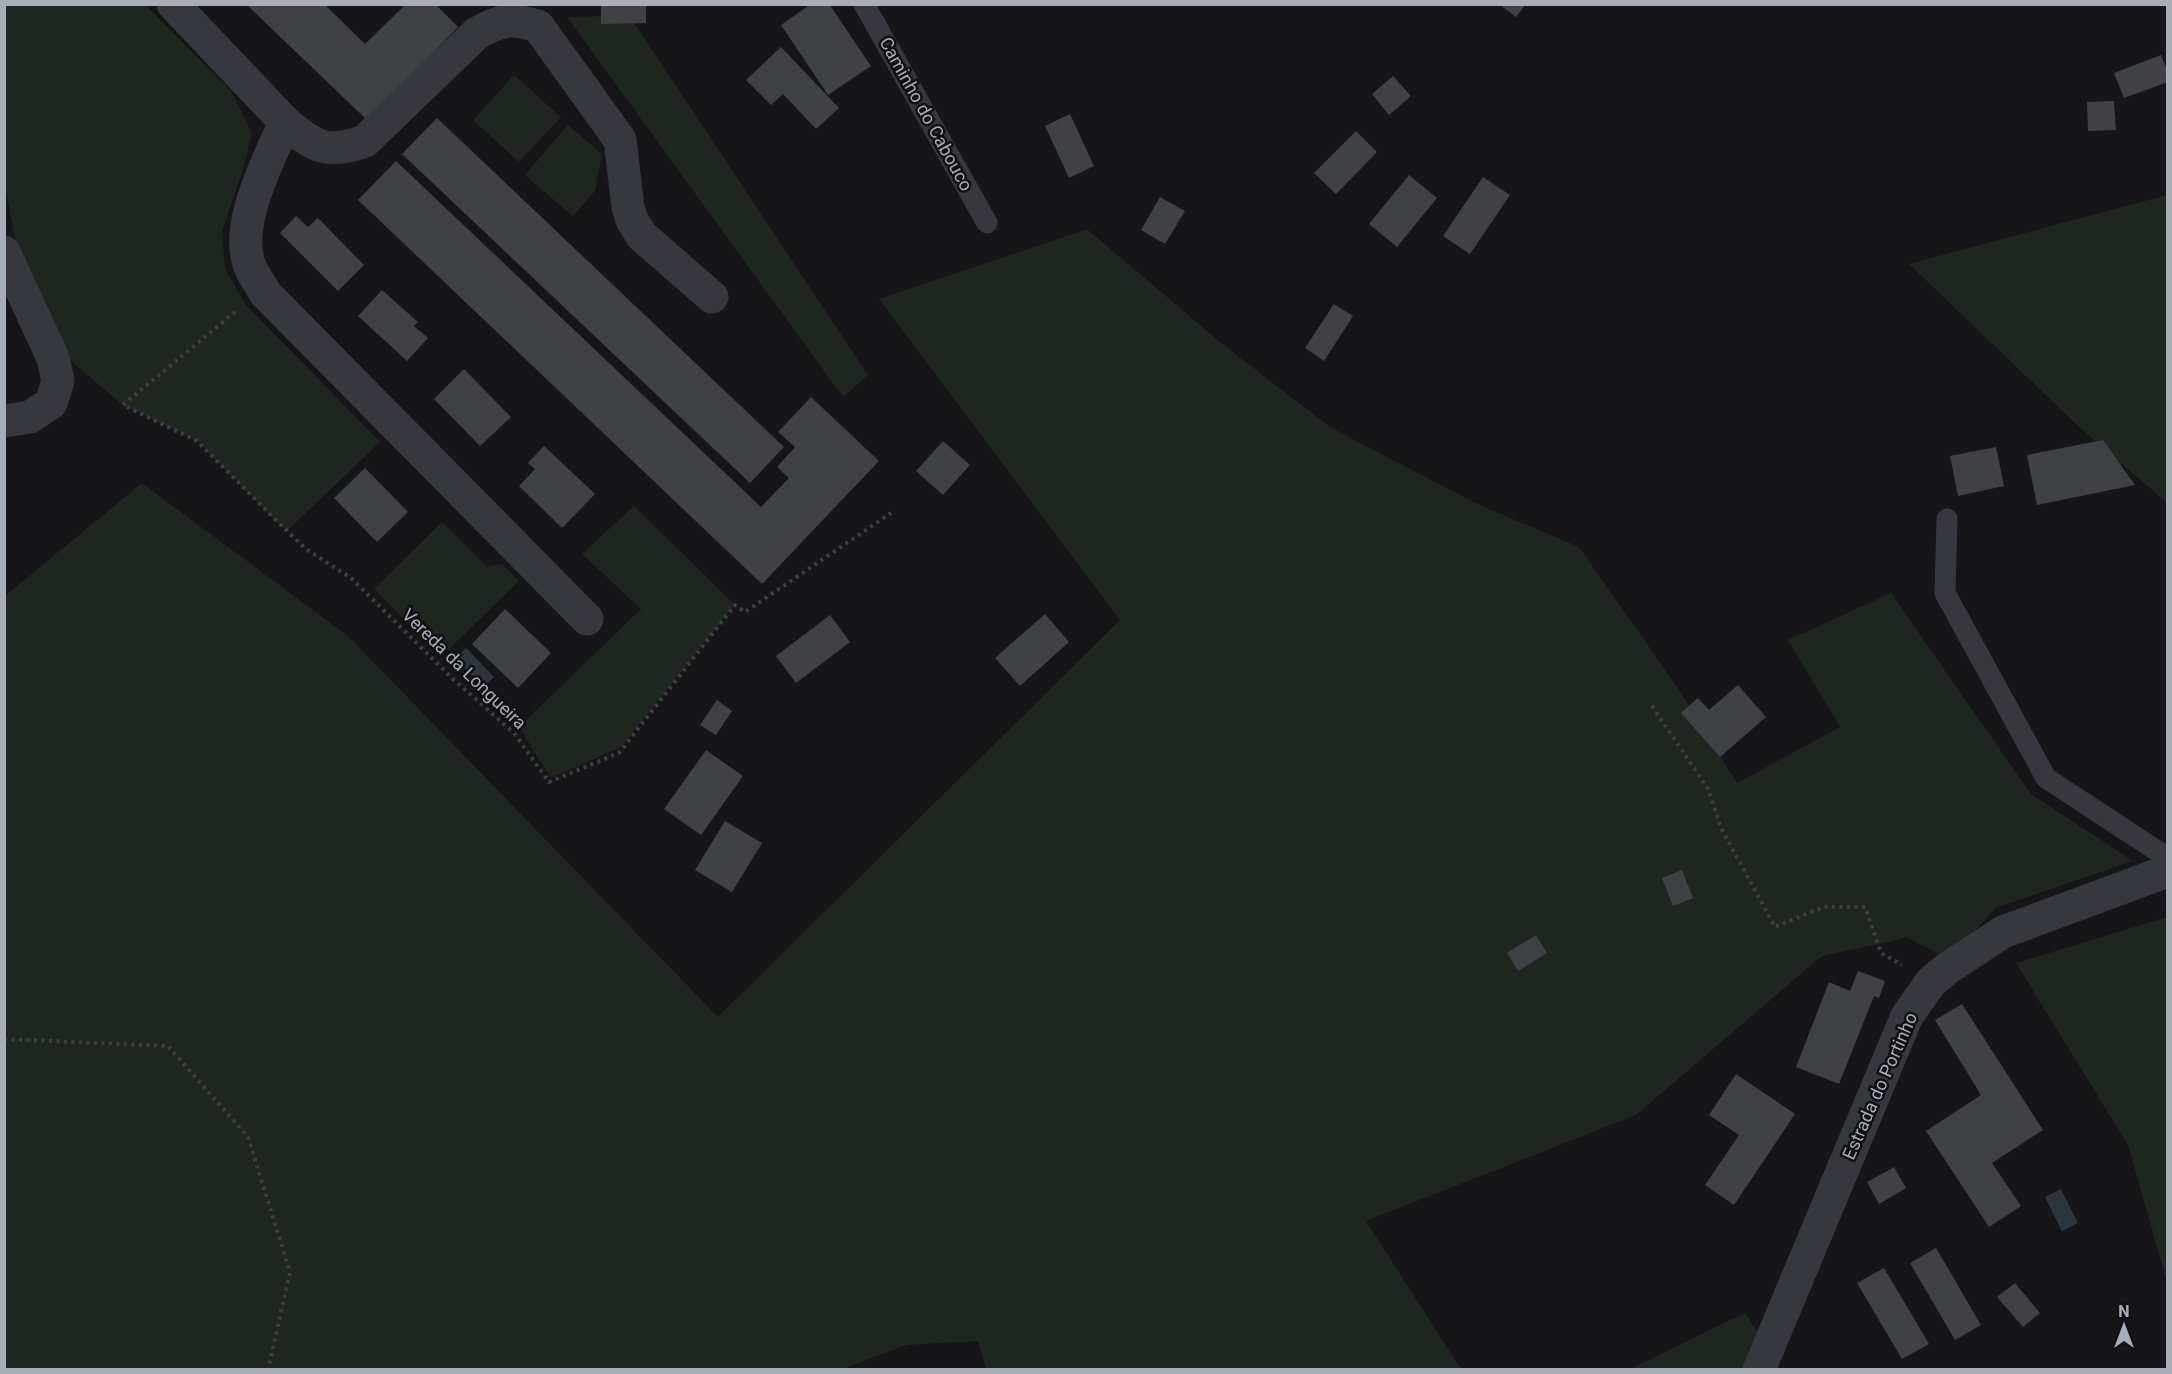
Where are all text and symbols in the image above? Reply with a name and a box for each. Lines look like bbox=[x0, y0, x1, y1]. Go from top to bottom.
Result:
street label: Caminho do Cabouco bbox=[875, 33, 977, 194]
street label: Vereda da Longueira bbox=[398, 604, 531, 733]
street label: Estrada do Portinho bbox=[1838, 1009, 1921, 1163]
north arrow bbox=[2094, 1296, 2154, 1356]
text: N bbox=[2118, 1302, 2130, 1321]

